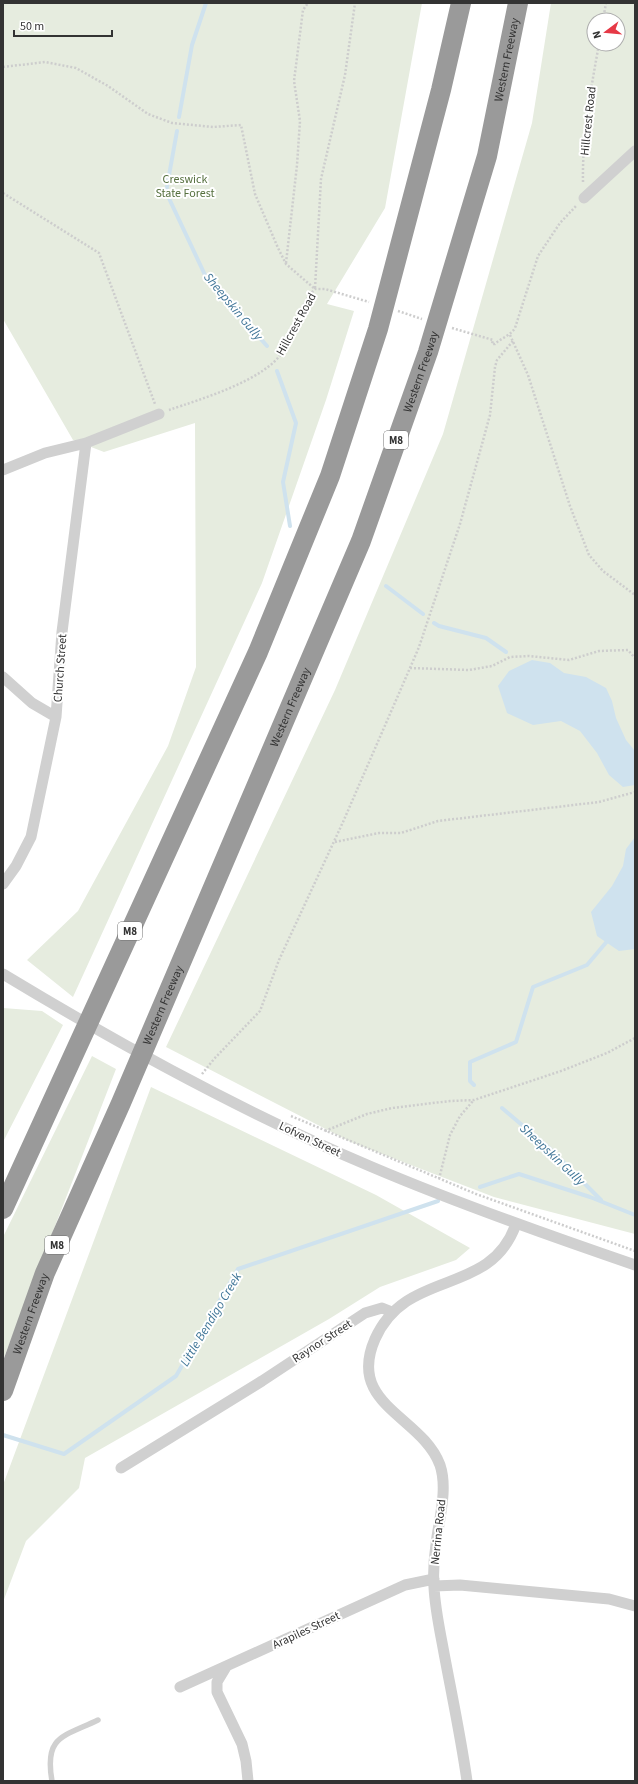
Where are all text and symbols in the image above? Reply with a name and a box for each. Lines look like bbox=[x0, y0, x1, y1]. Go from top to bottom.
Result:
scale bar bbox=[14, 12, 112, 38]
north arrow bbox=[586, 12, 626, 52]
street label: Western Freeway bbox=[490, 16, 524, 103]
text: 50 m bbox=[20, 18, 44, 35]
text: N bbox=[589, 29, 605, 40]
street label: Hillcrest Road bbox=[576, 86, 601, 156]
park label: Creswick State Forest bbox=[155, 171, 215, 202]
water label: Sheepskin Gully bbox=[200, 269, 268, 345]
street label: Hillcrest Road bbox=[272, 290, 321, 359]
street label: Western Freeway bbox=[399, 329, 443, 415]
road number: M8 bbox=[384, 431, 408, 449]
street label: Church Street bbox=[50, 633, 71, 703]
street label: Western Freeway bbox=[266, 664, 315, 750]
road number: M8 bbox=[118, 922, 142, 940]
street label: Western Freeway bbox=[139, 962, 188, 1048]
street label: Lofven Street bbox=[276, 1118, 343, 1161]
water label: Sheepskin Gully bbox=[516, 1120, 590, 1191]
road number: M8 bbox=[45, 1236, 69, 1254]
water label: Little Bendigo Creek bbox=[176, 1269, 246, 1370]
street label: Western Freeway bbox=[9, 1271, 53, 1357]
street label: Raynor Street bbox=[289, 1316, 355, 1367]
street label: Nerrina Road bbox=[427, 1498, 450, 1566]
street label: Arapiles Street bbox=[270, 1607, 343, 1653]

